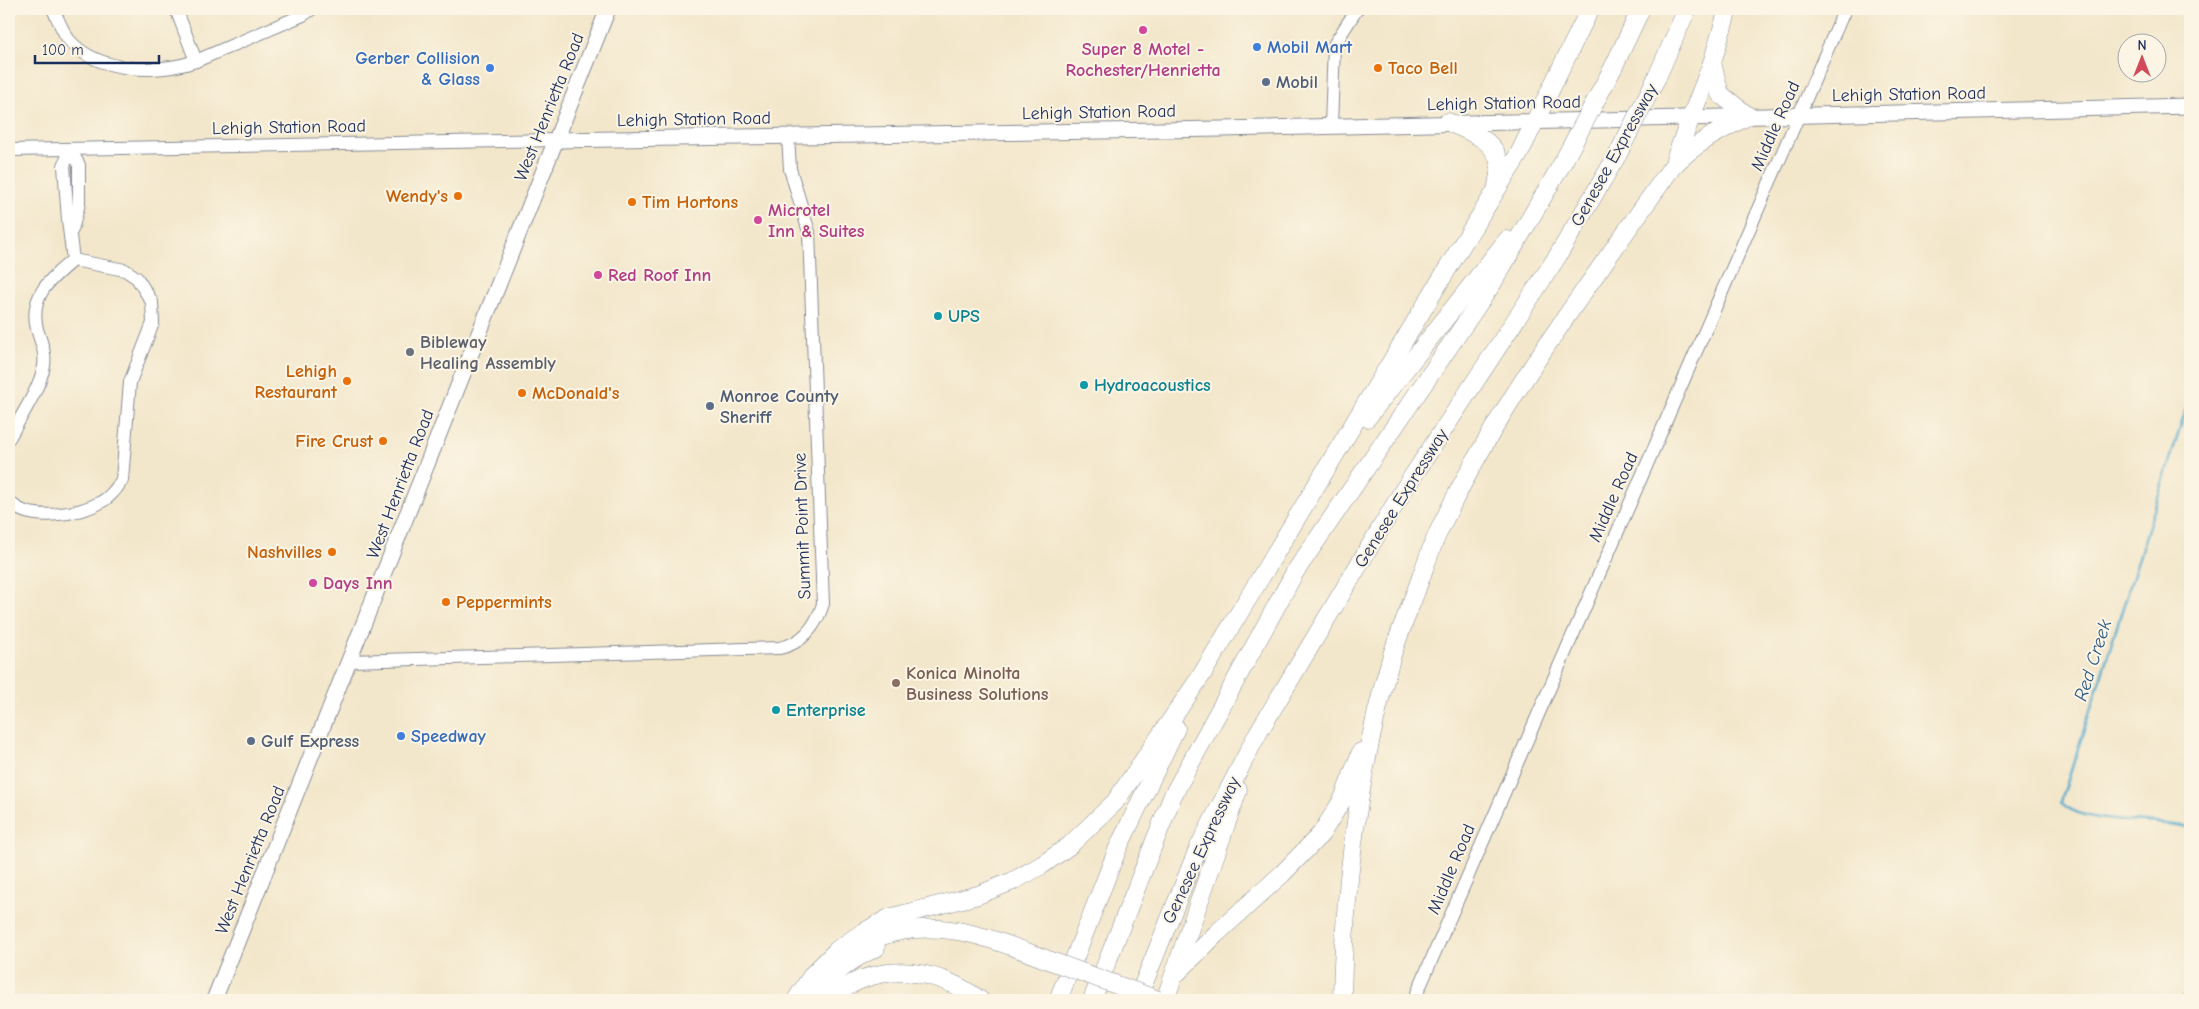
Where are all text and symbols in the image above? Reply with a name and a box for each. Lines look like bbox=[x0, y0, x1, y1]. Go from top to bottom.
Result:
marker: Super 8 Motel - Rochester/Henrietta bbox=[1137, 24, 1149, 36]
street label: West Henrietta Road bbox=[510, 30, 589, 184]
scale bar bbox=[35, 32, 159, 64]
north arrow bbox=[2116, 32, 2166, 82]
place label: Mobil Mart bbox=[1267, 37, 1353, 58]
text: N bbox=[2137, 37, 2147, 54]
place label: Super 8 Motel - Rochester/Henrietta bbox=[1065, 39, 1221, 81]
text: 100 m bbox=[42, 41, 84, 59]
marker: Mobil Mart bbox=[1251, 41, 1263, 53]
place label: Gerber Collision & Glass bbox=[355, 48, 480, 90]
place label: Taco Bell bbox=[1388, 58, 1458, 79]
marker: Gerber Collision & Glass bbox=[484, 62, 496, 74]
marker: Taco Bell bbox=[1372, 62, 1384, 74]
place label: Mobil bbox=[1276, 72, 1318, 93]
marker: Mobil bbox=[1260, 76, 1272, 88]
street label: Middle Road bbox=[1746, 78, 1805, 174]
street label: Genesee Expressway bbox=[1567, 79, 1663, 230]
street label: Lehigh Station Road bbox=[1832, 83, 1986, 106]
street label: Lehigh Station Road bbox=[1427, 92, 1581, 115]
street label: Lehigh Station Road bbox=[1022, 101, 1176, 124]
street label: Lehigh Station Road bbox=[617, 108, 771, 131]
street label: Lehigh Station Road bbox=[212, 116, 366, 139]
place label: Wendy's bbox=[386, 186, 448, 207]
marker: Wendy's bbox=[452, 190, 464, 202]
place label: Tim Hortons bbox=[642, 192, 739, 213]
marker: Tim Hortons bbox=[626, 196, 638, 208]
place label: Microtel Inn & Suites bbox=[768, 200, 865, 242]
marker: Microtel Inn & Suites bbox=[752, 214, 764, 226]
place label: Red Roof Inn bbox=[608, 265, 711, 286]
marker: Red Roof Inn bbox=[592, 269, 604, 281]
place label: UPS bbox=[948, 306, 980, 327]
marker: UPS bbox=[932, 310, 944, 322]
place label: Bibleway Healing Assembly bbox=[420, 332, 557, 374]
marker: Bibleway Healing Assembly bbox=[404, 346, 416, 358]
place label: Lehigh Restaurant bbox=[255, 361, 338, 403]
marker: Lehigh Restaurant bbox=[341, 375, 353, 387]
place label: Hydroacoustics bbox=[1094, 375, 1211, 396]
marker: Hydroacoustics bbox=[1078, 379, 1090, 391]
place label: McDonald's bbox=[532, 383, 620, 404]
place label: Monroe County Sheriff bbox=[720, 386, 839, 428]
marker: McDonald's bbox=[516, 387, 528, 399]
marker: Monroe County Sheriff bbox=[704, 400, 716, 412]
street label: West Henrietta Road bbox=[362, 407, 439, 562]
street label: Genesee Expressway bbox=[1350, 424, 1453, 572]
place label: Fire Crust bbox=[295, 431, 374, 452]
marker: Fire Crust bbox=[377, 435, 389, 447]
street label: Middle Road bbox=[1584, 449, 1643, 545]
street label: Summit Point Drive bbox=[789, 452, 816, 600]
place label: Nashvilles bbox=[247, 542, 322, 563]
marker: Nashvilles bbox=[326, 546, 338, 558]
place label: Days Inn bbox=[323, 573, 393, 594]
marker: Days Inn bbox=[307, 577, 319, 589]
place label: Peppermints bbox=[456, 592, 552, 613]
marker: Peppermints bbox=[440, 596, 452, 608]
water label: Red Creek bbox=[2069, 616, 2117, 704]
place label: Konica Minolta Business Solutions bbox=[906, 663, 1049, 705]
marker: Konica Minolta Business Solutions bbox=[890, 677, 902, 689]
place label: Enterprise bbox=[786, 700, 866, 721]
marker: Enterprise bbox=[770, 704, 782, 716]
place label: Speedway bbox=[411, 726, 487, 747]
marker: Speedway bbox=[395, 730, 407, 742]
place label: Gulf Express bbox=[261, 731, 360, 752]
marker: Gulf Express bbox=[245, 735, 257, 747]
street label: Genesee Expressway bbox=[1158, 772, 1245, 927]
street label: West Henrietta Road bbox=[211, 783, 290, 937]
street label: Middle Road bbox=[1423, 821, 1480, 918]

